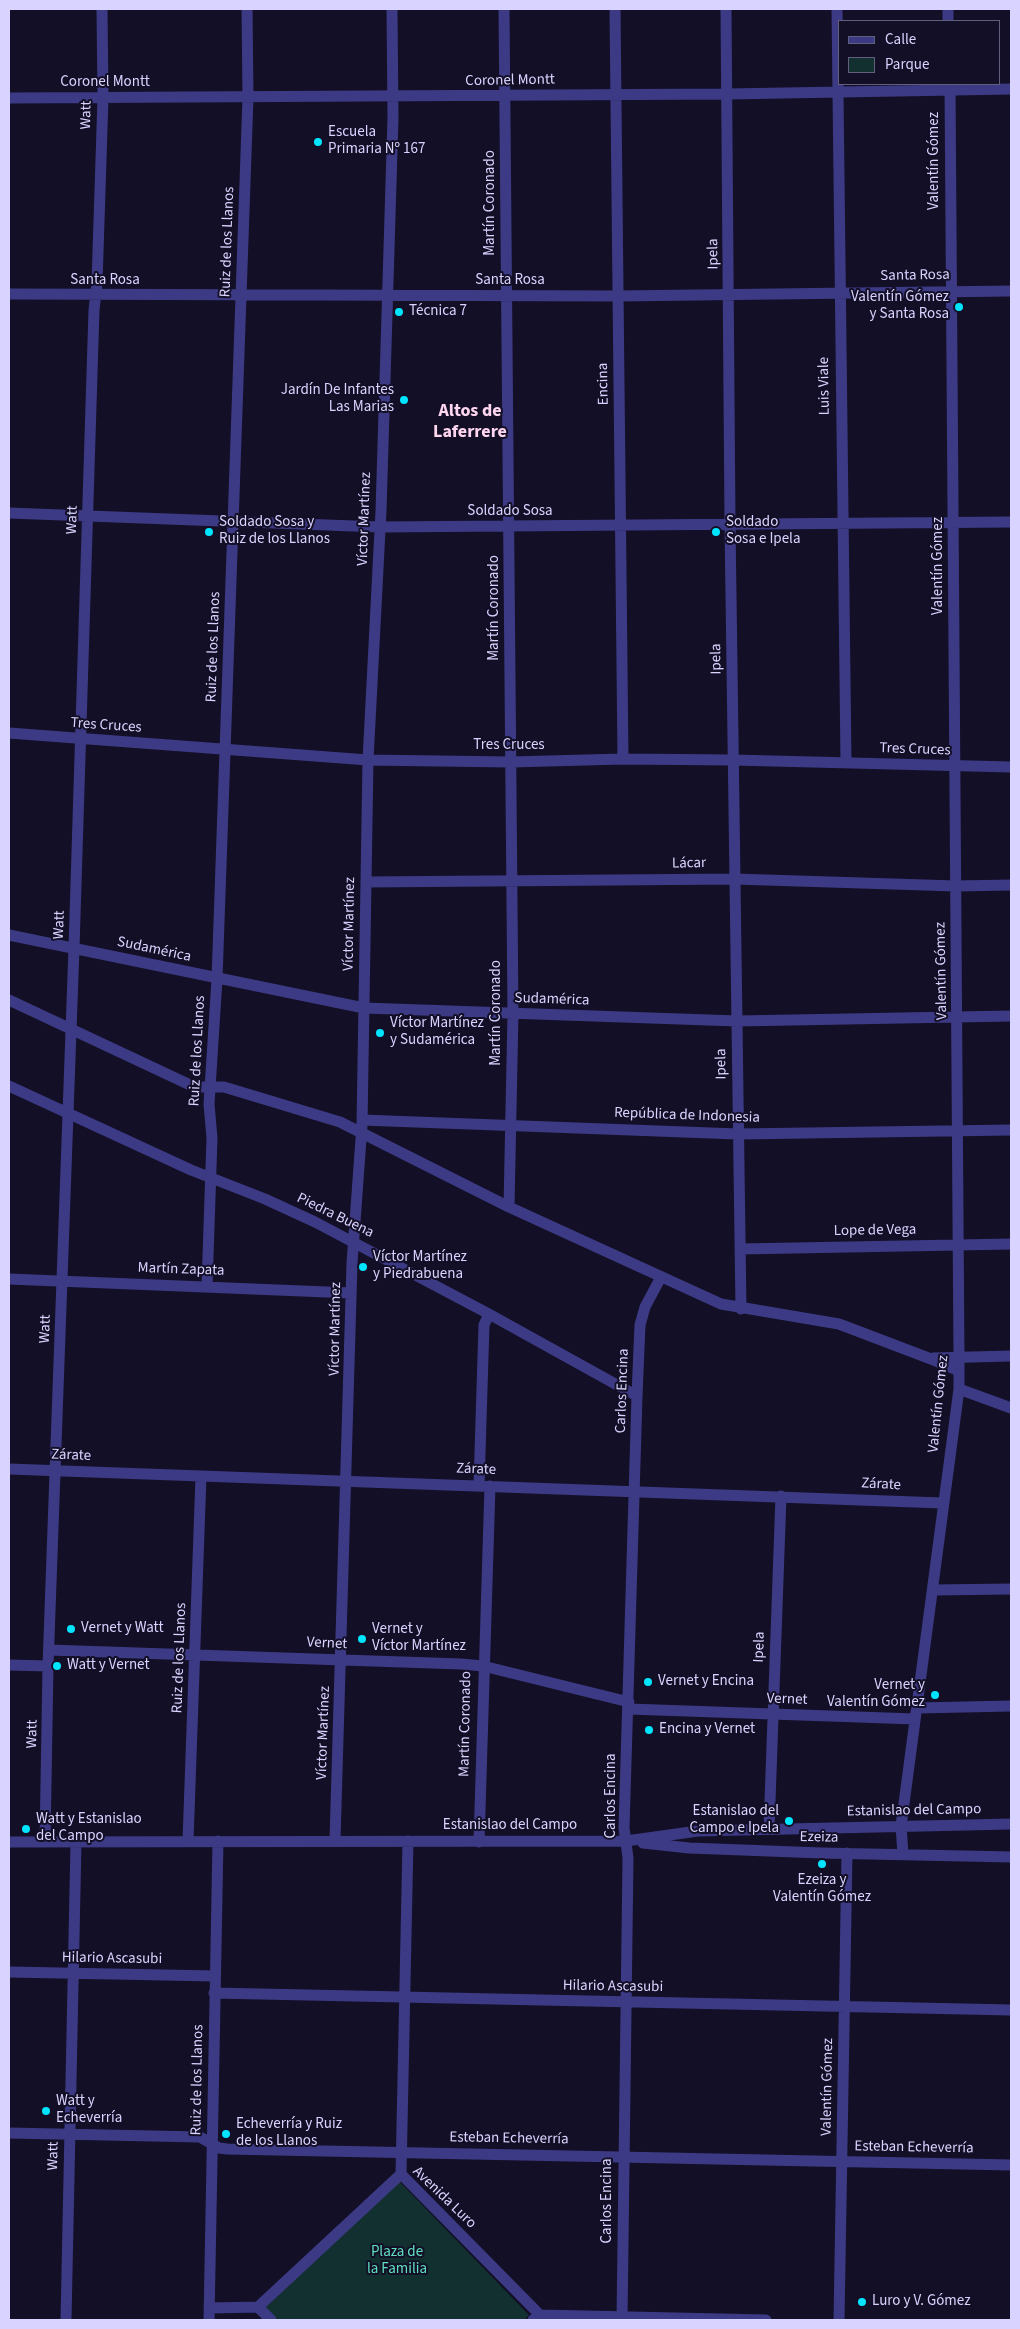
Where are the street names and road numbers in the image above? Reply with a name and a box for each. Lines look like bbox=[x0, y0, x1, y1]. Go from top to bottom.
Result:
street label: Coronel Montt bbox=[465, 71, 555, 91]
street label: Coronel Montt bbox=[60, 74, 150, 92]
street label: Watt bbox=[78, 100, 96, 130]
street label: Valentín Gómez bbox=[926, 112, 944, 210]
street label: Martín Coronado bbox=[482, 150, 500, 256]
street label: Ruiz de los Llanos bbox=[217, 186, 239, 298]
street label: Ipela bbox=[705, 238, 723, 270]
street label: Santa Rosa bbox=[880, 266, 950, 286]
street label: Santa Rosa bbox=[70, 272, 140, 290]
street label: Santa Rosa bbox=[475, 272, 545, 290]
street label: Luis Viale bbox=[815, 357, 835, 415]
street label: Encina bbox=[595, 363, 613, 405]
street label: Víctor Martínez bbox=[354, 472, 376, 566]
street label: Soldado Sosa bbox=[467, 503, 553, 521]
street label: Watt bbox=[64, 505, 82, 535]
street label: Valentín Gómez bbox=[930, 517, 948, 615]
street label: Martín Coronado bbox=[486, 555, 504, 661]
street label: Ruiz de los Llanos bbox=[203, 591, 225, 703]
street label: Ipela bbox=[708, 643, 726, 675]
street label: Tres Cruces bbox=[70, 715, 142, 737]
street label: Tres Cruces bbox=[473, 737, 545, 755]
street label: Tres Cruces bbox=[879, 740, 951, 760]
street label: Lácar bbox=[672, 855, 706, 873]
street label: Víctor Martínez bbox=[340, 877, 360, 971]
street label: Watt bbox=[51, 910, 69, 940]
street label: Valentín Gómez bbox=[932, 922, 952, 1020]
street label: Sudamérica bbox=[115, 933, 193, 967]
street label: Martín Coronado bbox=[488, 960, 506, 1066]
street label: Sudamérica bbox=[514, 990, 590, 1010]
street label: Ruiz de los Llanos bbox=[186, 995, 210, 1107]
street label: Ipela bbox=[713, 1048, 731, 1080]
street label: República de Indonesia bbox=[614, 1104, 760, 1128]
street label: Piedra Buena bbox=[294, 1190, 376, 1242]
street label: Lope de Vega bbox=[834, 1221, 916, 1241]
street label: Martín Zapata bbox=[137, 1259, 225, 1281]
street label: Víctor Martínez bbox=[326, 1282, 346, 1376]
street label: Watt bbox=[37, 1314, 55, 1344]
street label: Carlos Encina bbox=[613, 1348, 633, 1434]
street label: Valentín Gómez bbox=[925, 1354, 953, 1454]
street label: Zárate bbox=[51, 1446, 91, 1466]
street label: Zárate bbox=[456, 1460, 496, 1480]
street label: Zárate bbox=[861, 1475, 901, 1495]
street label: Ruiz de los Llanos bbox=[169, 1602, 191, 1714]
street label: Ipela bbox=[750, 1631, 770, 1663]
street label: Vernet bbox=[306, 1634, 348, 1654]
street label: Martín Coronado bbox=[456, 1671, 476, 1777]
street label: Víctor Martínez bbox=[313, 1686, 335, 1780]
street label: Vernet bbox=[766, 1690, 808, 1710]
street label: Watt bbox=[24, 1719, 42, 1749]
street label: Carlos Encina bbox=[603, 1754, 621, 1838]
street label: Estanislao del Campo bbox=[847, 1801, 981, 1821]
street label: Estanislao del Campo bbox=[443, 1817, 577, 1835]
street label: Ezeiza bbox=[799, 1829, 839, 1847]
street label: Hilario Ascasubi bbox=[62, 1949, 162, 1969]
street label: Hilario Ascasubi bbox=[563, 1977, 663, 1997]
street label: Ruiz de los Llanos bbox=[188, 2024, 208, 2136]
street label: Valentín Gómez bbox=[818, 2038, 838, 2136]
street label: Esteban Echeverría bbox=[449, 2129, 569, 2149]
street label: Esteban Echeverría bbox=[854, 2138, 974, 2158]
street label: Watt bbox=[45, 2141, 63, 2171]
street label: Carlos Encina bbox=[599, 2159, 617, 2243]
street label: Avenida Luro bbox=[408, 2163, 480, 2233]

